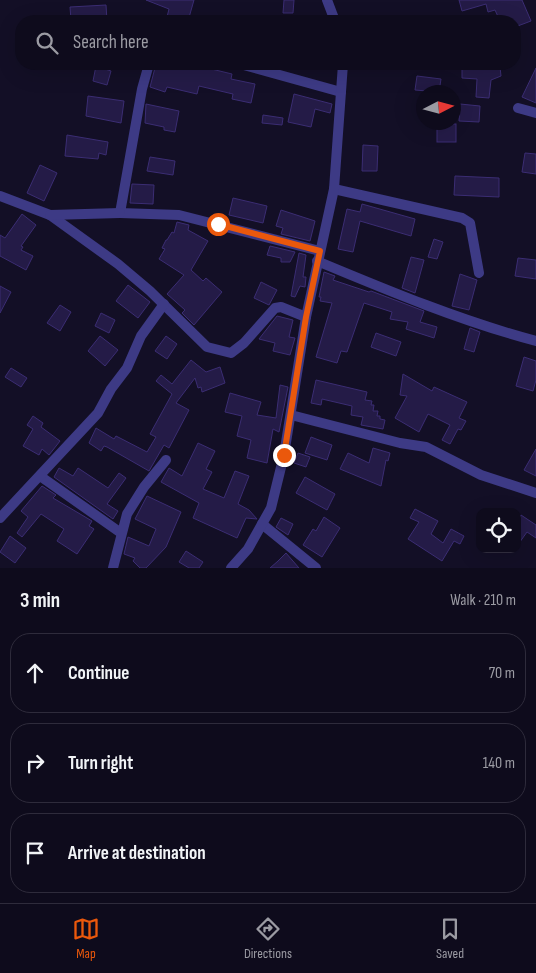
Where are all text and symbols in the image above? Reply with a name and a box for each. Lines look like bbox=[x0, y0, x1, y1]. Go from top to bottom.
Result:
search box bbox=[15, 15, 521, 70]
icon: search bbox=[33, 29, 61, 57]
text: Search here bbox=[73, 31, 149, 54]
north arrow bbox=[416, 85, 461, 130]
route start bbox=[207, 213, 230, 236]
route end bbox=[273, 444, 296, 467]
map controls bbox=[476, 508, 521, 553]
button: locate bbox=[476, 508, 521, 553]
text: 3 min bbox=[20, 588, 60, 613]
text: Walk · 210 m bbox=[450, 591, 516, 610]
icon: ahead bbox=[21, 659, 49, 687]
text: Continue bbox=[68, 662, 129, 685]
text: 70 m bbox=[489, 664, 515, 683]
icon: right bbox=[21, 749, 49, 777]
text: Turn right bbox=[68, 752, 133, 775]
text: 140 m bbox=[483, 754, 515, 773]
icon: arrive bbox=[21, 839, 49, 867]
text: Arrive at destination bbox=[68, 842, 206, 865]
tab: Map bbox=[72, 915, 100, 962]
tab: Directions bbox=[244, 915, 292, 962]
tab: Saved bbox=[436, 915, 464, 962]

